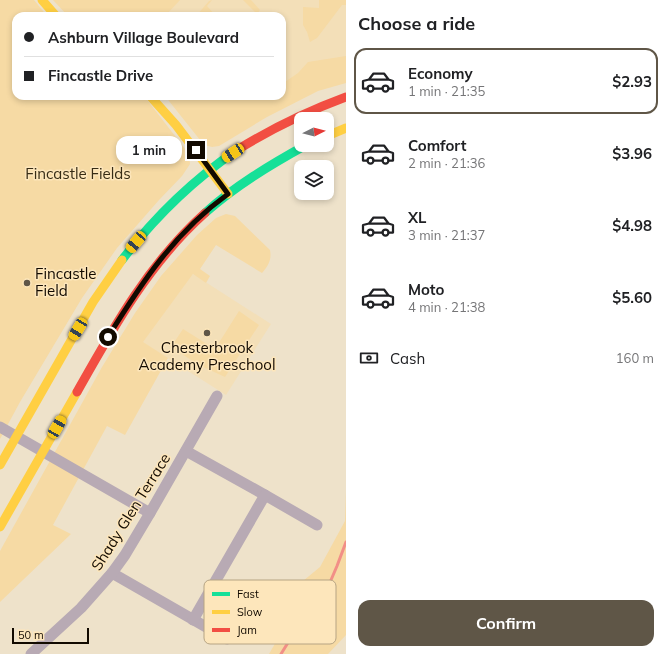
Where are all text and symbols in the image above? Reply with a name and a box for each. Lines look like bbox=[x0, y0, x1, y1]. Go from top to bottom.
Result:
text: Choose a ride bbox=[358, 12, 475, 35]
text: Ashburn Village Boulevard bbox=[48, 28, 239, 47]
icon: car bbox=[360, 63, 396, 99]
text: Economy bbox=[408, 64, 473, 83]
text: Fincastle Drive bbox=[48, 66, 153, 85]
text: $2.93 bbox=[612, 72, 652, 91]
text: 1 min · 21:35 bbox=[408, 83, 485, 99]
north arrow bbox=[294, 112, 334, 152]
map controls bbox=[294, 112, 334, 200]
icon: car bbox=[360, 135, 396, 171]
callout: 1 min bbox=[116, 136, 182, 164]
text: Comfort bbox=[408, 136, 466, 155]
route end bbox=[187, 141, 205, 159]
car bbox=[220, 141, 246, 165]
text: 1 min bbox=[132, 142, 166, 158]
text: $3.96 bbox=[612, 144, 652, 163]
text: 2 min · 21:36 bbox=[408, 155, 485, 171]
button: layers bbox=[294, 160, 334, 200]
park label: Fincastle Fields bbox=[25, 164, 131, 183]
icon: car bbox=[360, 207, 396, 243]
text: XL bbox=[408, 208, 426, 227]
text: $4.98 bbox=[612, 216, 652, 235]
text: 3 min · 21:37 bbox=[408, 227, 485, 243]
car bbox=[124, 229, 148, 255]
place label: Fincastle Field bbox=[35, 264, 97, 300]
marker: Fincastle Field bbox=[22, 278, 32, 288]
icon: car bbox=[360, 279, 396, 315]
text: Moto bbox=[408, 280, 444, 299]
text: $5.60 bbox=[612, 288, 652, 307]
text: 4 min · 21:38 bbox=[408, 299, 485, 315]
car bbox=[67, 316, 89, 342]
route start bbox=[99, 328, 117, 346]
marker: Chesterbrook Academy Preschool bbox=[202, 328, 212, 338]
place label: Chesterbrook Academy Preschool bbox=[139, 338, 275, 374]
icon: cash bbox=[358, 347, 380, 369]
text: Cash bbox=[390, 349, 425, 368]
text: 160 m bbox=[616, 350, 654, 366]
car bbox=[46, 414, 68, 440]
street label: Shady Glen Terrace bbox=[87, 450, 174, 574]
legend bbox=[204, 580, 336, 644]
text: Fast bbox=[237, 587, 259, 601]
button: Confirm bbox=[358, 600, 654, 646]
text: Slow bbox=[237, 605, 263, 619]
text: Jam bbox=[237, 623, 257, 637]
scale bar bbox=[12, 626, 89, 645]
text: 50 m bbox=[18, 628, 44, 642]

